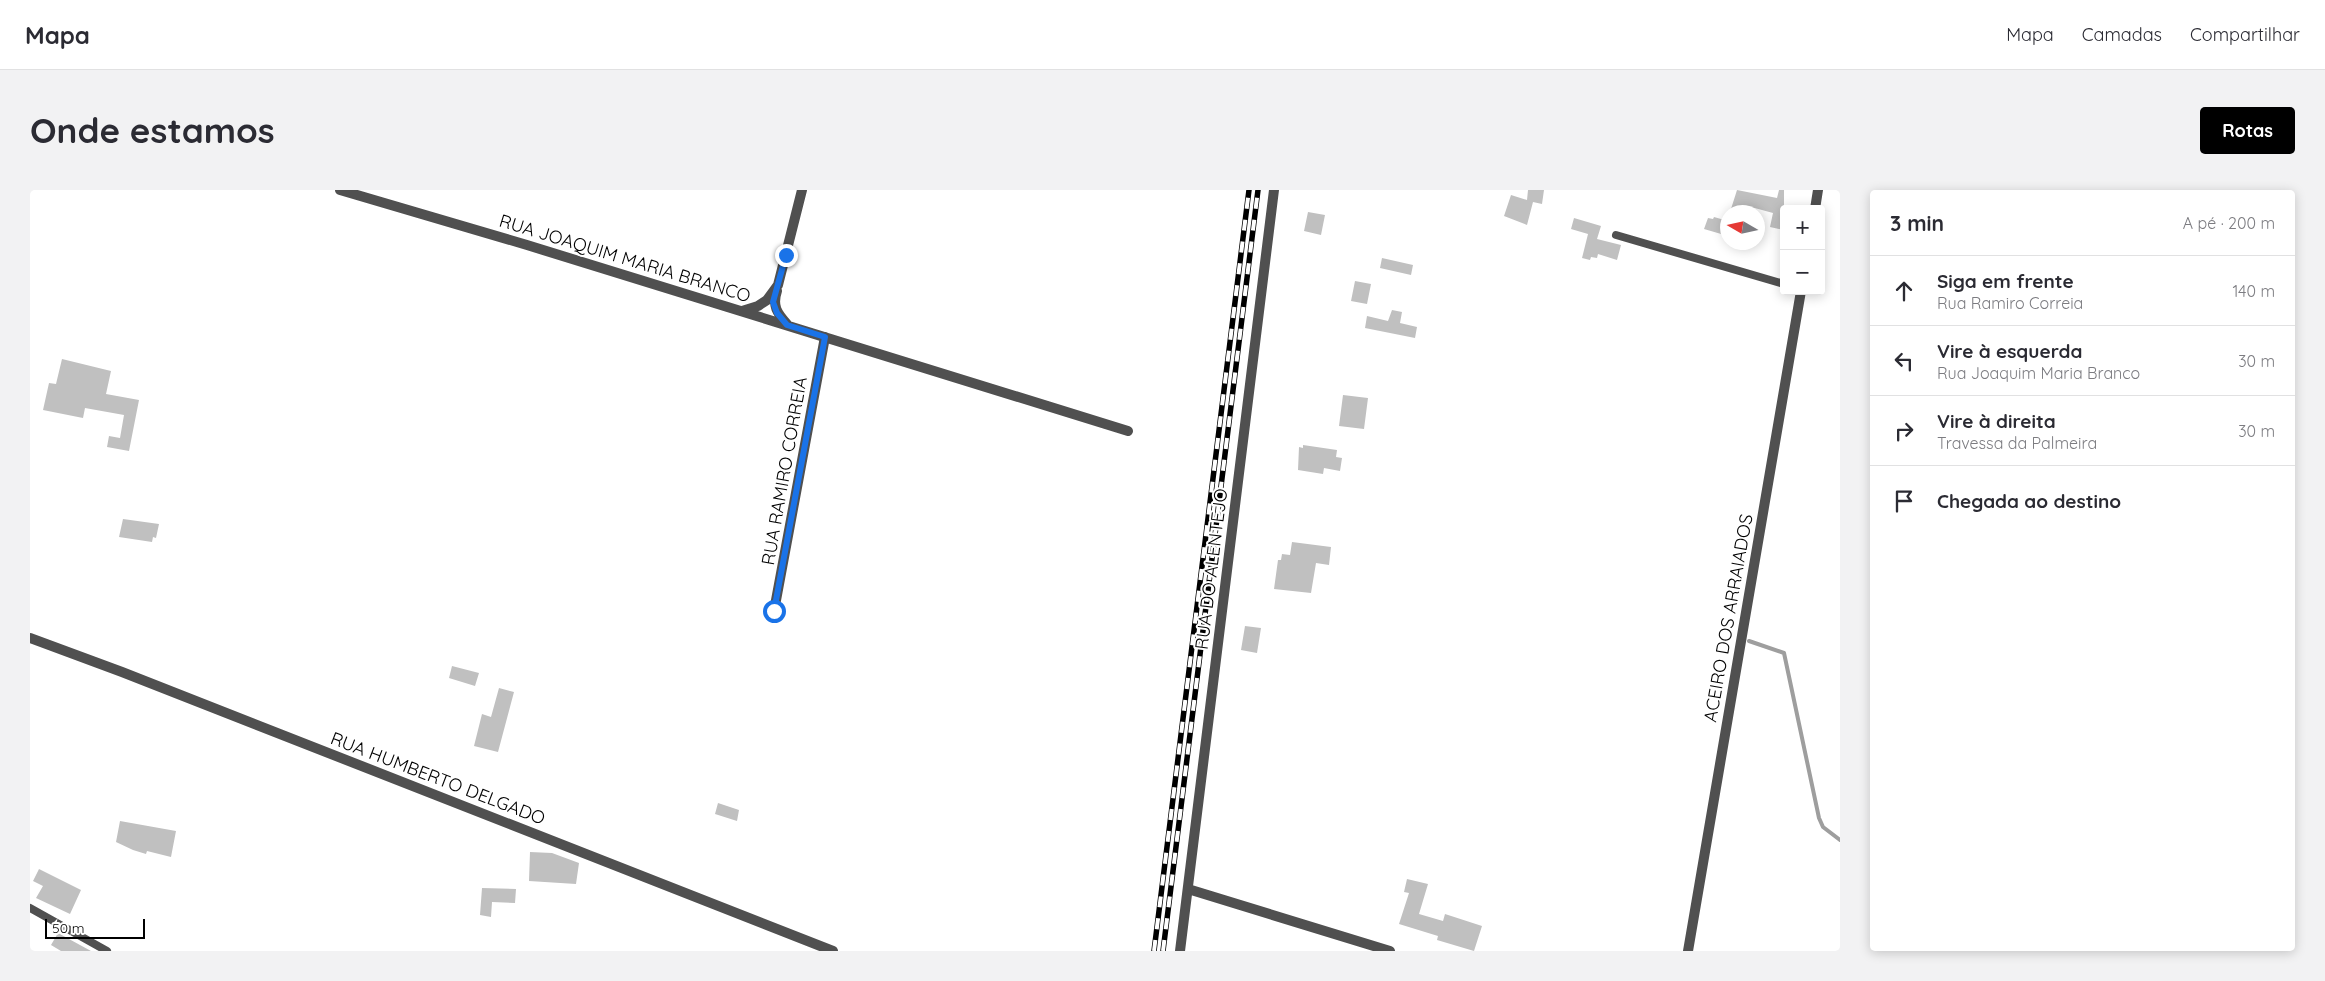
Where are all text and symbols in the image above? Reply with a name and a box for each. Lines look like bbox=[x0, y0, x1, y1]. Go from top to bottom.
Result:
text: Mapa bbox=[25, 20, 90, 50]
text: Mapa bbox=[2006, 23, 2054, 46]
text: Camadas bbox=[2082, 23, 2162, 46]
text: Compartilhar bbox=[2190, 23, 2300, 46]
button: Rotas bbox=[2200, 107, 2295, 154]
text: Onde estamos bbox=[30, 108, 275, 152]
north arrow bbox=[1720, 205, 1765, 250]
map controls bbox=[1780, 205, 1825, 295]
button: + bbox=[1780, 205, 1825, 250]
street label: RUA JOAQUIM MARIA BRANCO bbox=[497, 209, 753, 307]
text: 3 min bbox=[1890, 210, 1944, 236]
text: A pé · 200 m bbox=[2183, 213, 2275, 233]
route end bbox=[775, 244, 798, 267]
button: − bbox=[1780, 250, 1825, 295]
text: Siga em frente bbox=[1937, 269, 2074, 293]
icon: ahead bbox=[1890, 277, 1918, 305]
text: 140 m bbox=[2232, 281, 2275, 301]
text: Rua Ramiro Correia bbox=[1937, 293, 2083, 313]
text: Vire à esquerda bbox=[1937, 339, 2082, 363]
icon: left bbox=[1890, 347, 1918, 375]
text: 30 m bbox=[2238, 351, 2275, 371]
text: Rua Joaquim Maria Branco bbox=[1937, 363, 2140, 383]
street label: RUA RAMIRO CORREIA bbox=[756, 375, 812, 567]
text: Vire à direita bbox=[1937, 409, 2056, 433]
icon: right bbox=[1890, 417, 1918, 445]
text: 30 m bbox=[2238, 421, 2275, 441]
text: Travessa da Palmeira bbox=[1937, 433, 2097, 453]
street label: RUA DO ALENTEJO bbox=[1190, 487, 1232, 651]
icon: arrive bbox=[1890, 487, 1918, 515]
text: Chegada ao destino bbox=[1937, 489, 2121, 513]
street label: ACEIRO DOS ARRAIADOS bbox=[1698, 512, 1758, 724]
route start bbox=[763, 600, 786, 623]
street label: RUA HUMBERTO DELGADO bbox=[327, 726, 549, 830]
scale bar bbox=[45, 916, 145, 939]
text: 50 m bbox=[52, 919, 85, 937]

